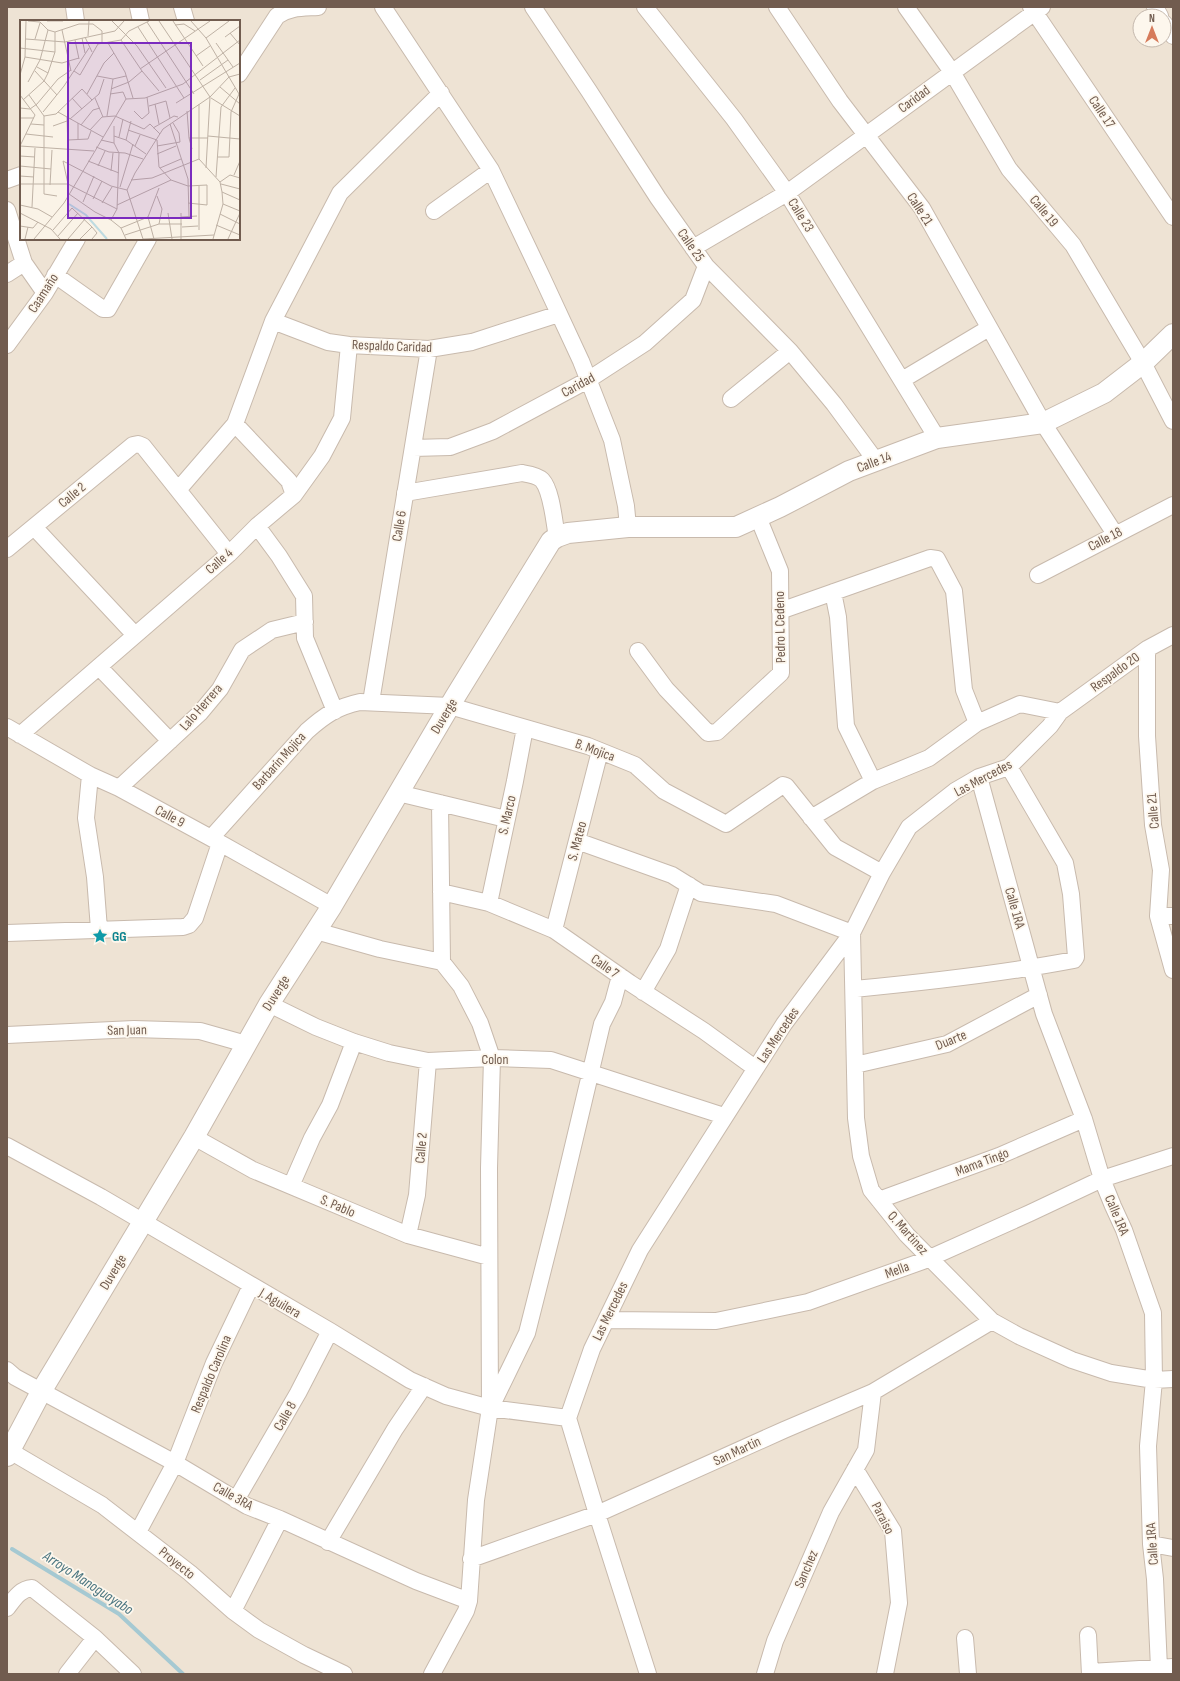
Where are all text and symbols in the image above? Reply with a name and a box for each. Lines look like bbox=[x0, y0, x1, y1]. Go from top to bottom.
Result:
north arrow bbox=[1132, 8, 1172, 48]
text: N bbox=[1149, 12, 1155, 25]
inset map bbox=[20, 20, 240, 240]
street label: Caridad bbox=[895, 81, 933, 117]
street label: Calle 17 bbox=[1085, 93, 1119, 132]
street label: Calle 21 bbox=[903, 189, 937, 229]
street label: Calle 19 bbox=[1026, 192, 1062, 230]
street label: Calle 23 bbox=[784, 195, 818, 235]
street label: Calle 25 bbox=[674, 225, 709, 265]
street label: Caamaño bbox=[24, 270, 62, 316]
street label: Respaldo Caridad bbox=[352, 336, 433, 356]
street label: Caridad bbox=[558, 369, 598, 401]
street label: Calle 14 bbox=[854, 448, 894, 476]
street label: Calle 2 bbox=[55, 478, 89, 511]
street label: Calle 6 bbox=[388, 509, 410, 543]
street label: Calle 18 bbox=[1085, 523, 1125, 555]
street label: Calle 4 bbox=[202, 544, 236, 578]
street label: Pedro L Cedeno bbox=[771, 591, 789, 663]
street label: Respaldo 20 bbox=[1087, 648, 1143, 696]
street label: Lalo Herrera bbox=[176, 680, 226, 734]
street label: Duverge bbox=[427, 695, 461, 737]
street label: Barbarin Mojica bbox=[249, 729, 309, 793]
street label: B. Mojica bbox=[573, 735, 617, 765]
street label: Las Mercedes bbox=[951, 756, 1015, 800]
street label: Calle 21 bbox=[1143, 792, 1163, 830]
street label: S. Marco bbox=[494, 794, 520, 836]
street label: Calle 9 bbox=[152, 801, 188, 831]
street label: S. Mateo bbox=[564, 819, 590, 863]
street label: Calle 1RA bbox=[1001, 885, 1029, 932]
place icon: GG bbox=[91, 927, 109, 945]
place label: GG bbox=[112, 928, 127, 945]
street label: Calle 7 bbox=[588, 950, 623, 982]
street label: Duverge bbox=[259, 972, 293, 1014]
street label: Las Mercedes bbox=[753, 1004, 803, 1066]
street label: San Juan bbox=[107, 1021, 147, 1039]
street label: Duarte bbox=[933, 1026, 969, 1054]
street label: Colon bbox=[482, 1051, 508, 1068]
street label: Calle 2 bbox=[411, 1132, 431, 1164]
street label: Mama Tingo bbox=[953, 1144, 1011, 1180]
street label: S. Pablo bbox=[318, 1191, 358, 1221]
street label: Calle 1RA bbox=[1101, 1192, 1133, 1239]
street label: O. Martinez bbox=[884, 1208, 932, 1258]
street label: Duverge bbox=[96, 1251, 130, 1293]
street label: Mella bbox=[883, 1258, 911, 1282]
street label: Las Mercedes bbox=[589, 1279, 631, 1343]
street label: J. Aguilera bbox=[255, 1284, 304, 1322]
street label: Respaldo Carolina bbox=[187, 1332, 235, 1416]
street label: Calle 8 bbox=[270, 1398, 300, 1434]
street label: San Martin bbox=[711, 1433, 763, 1469]
street label: Calle 3RA bbox=[210, 1478, 257, 1514]
street label: Paraiso bbox=[868, 1499, 898, 1537]
street label: Calle 1RA bbox=[1142, 1521, 1162, 1566]
street label: Proyecto bbox=[155, 1543, 199, 1583]
water label: Arroyo Manoguayabo bbox=[38, 1546, 137, 1619]
street label: Sanchez bbox=[790, 1547, 822, 1591]

